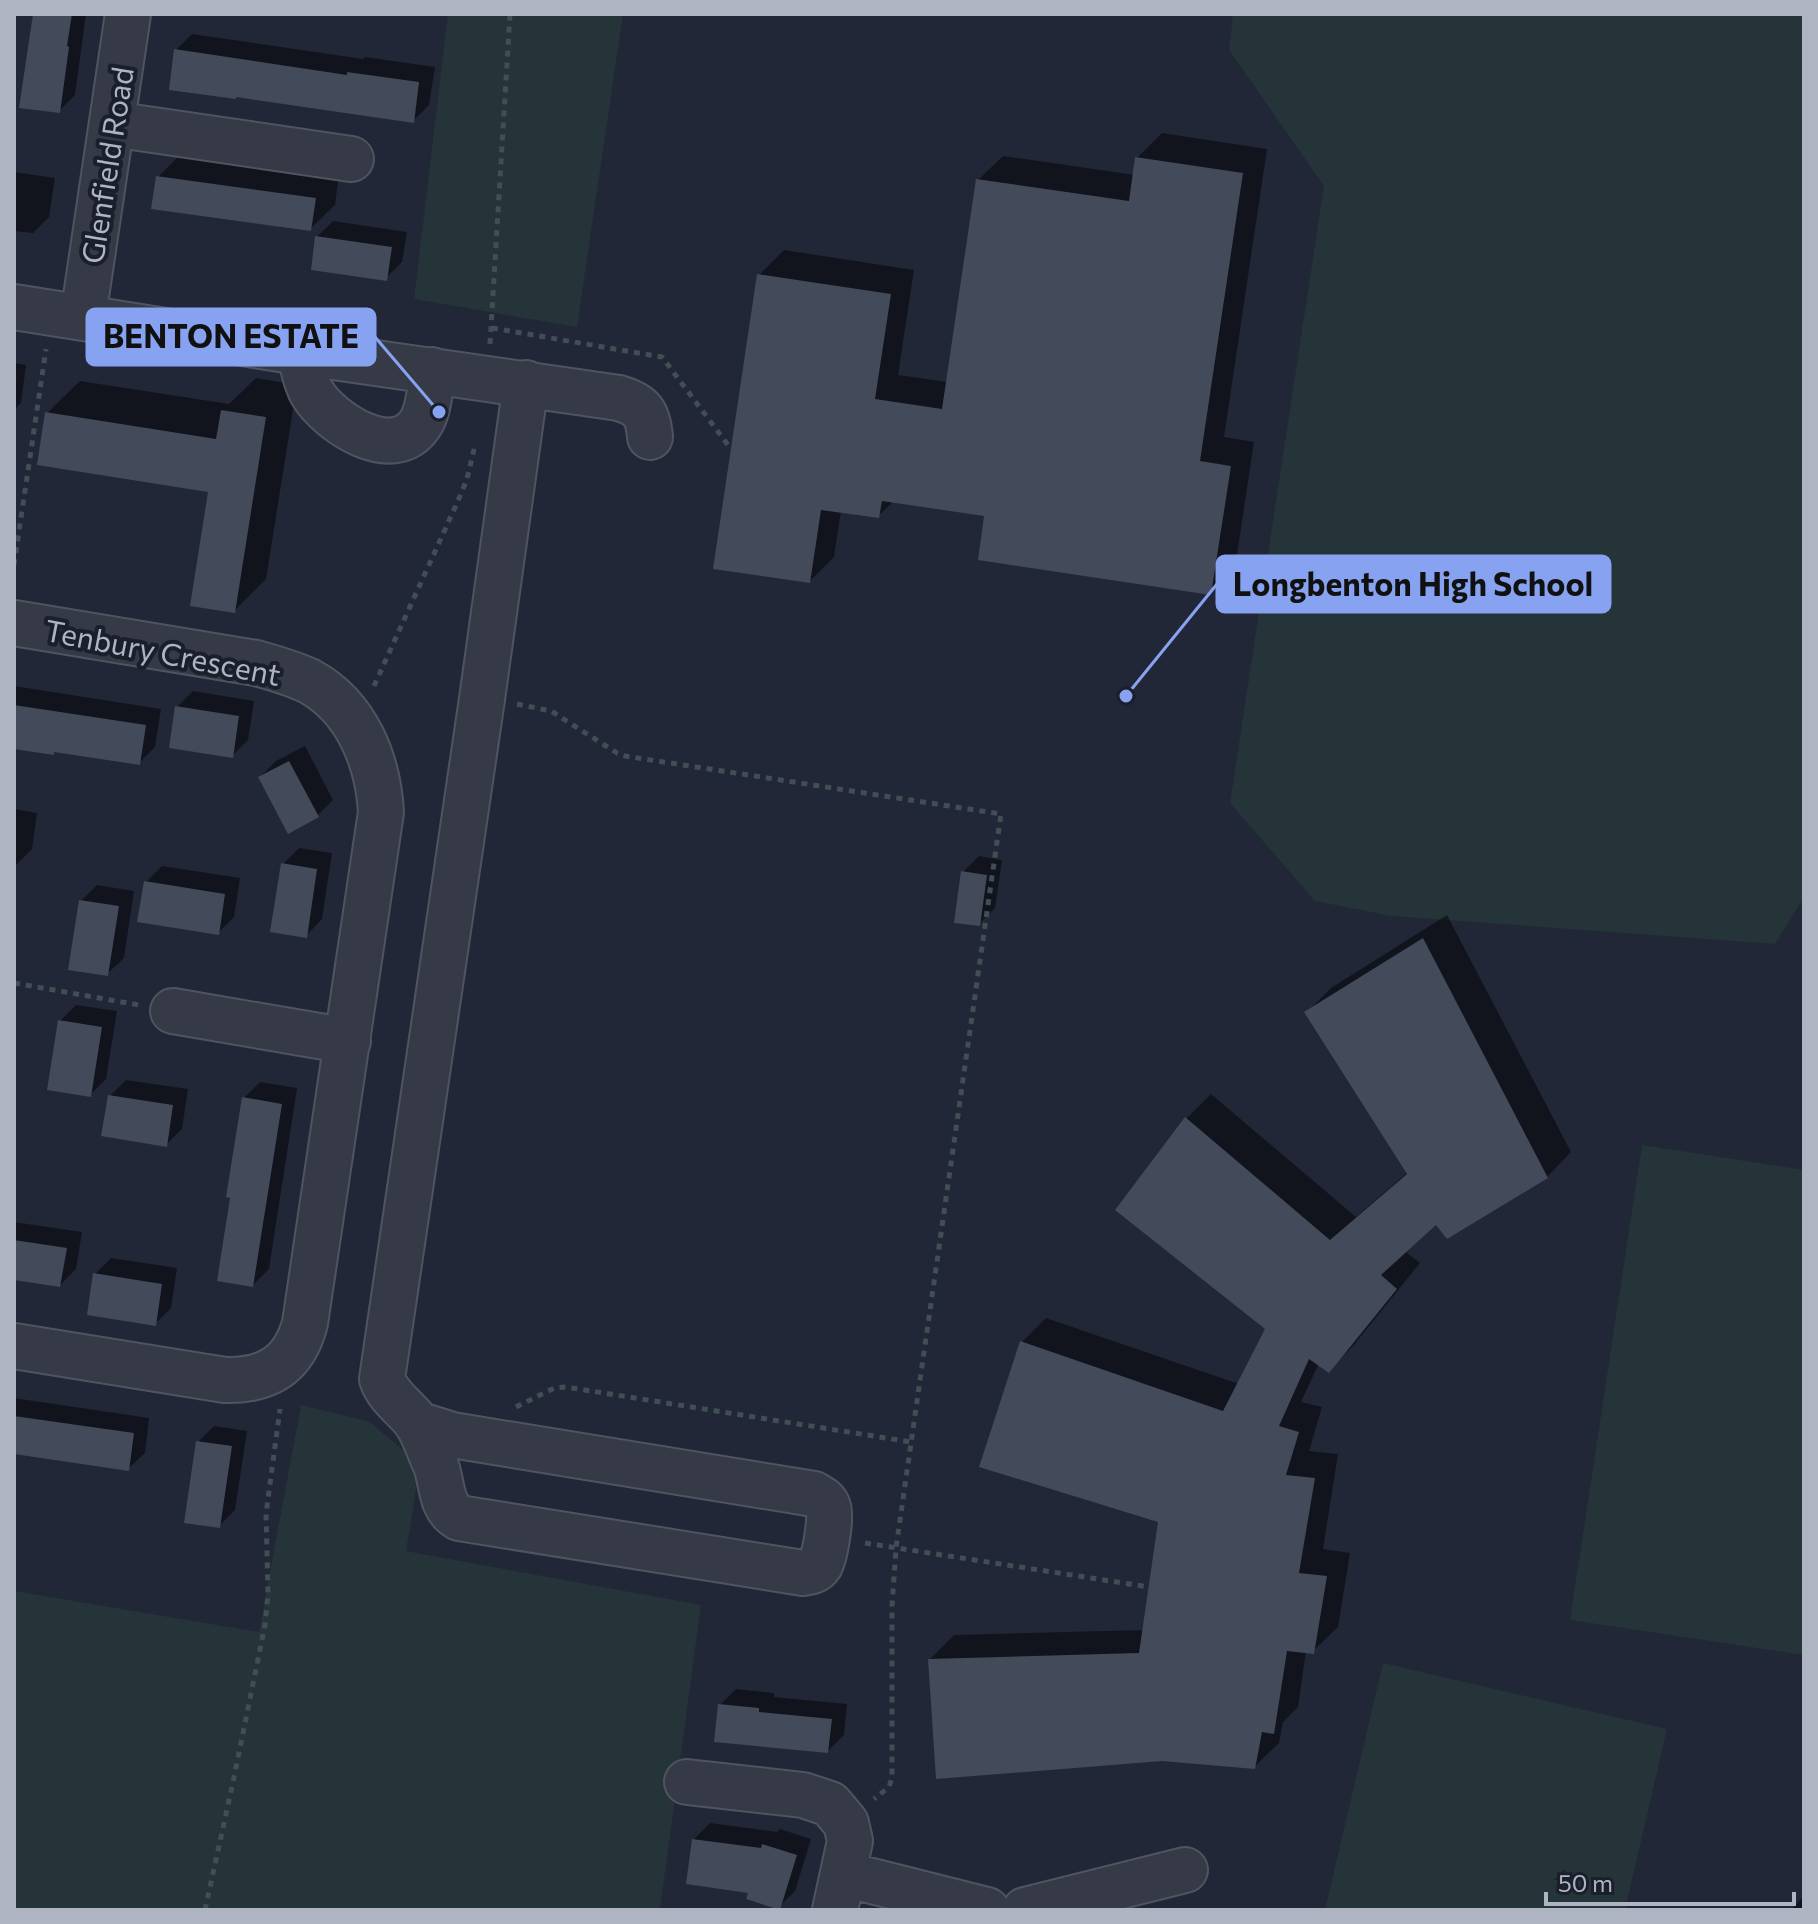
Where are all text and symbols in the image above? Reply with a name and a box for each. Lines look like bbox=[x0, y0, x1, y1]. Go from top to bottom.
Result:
street label: Glenfield Road bbox=[72, 64, 140, 266]
callout: BENTON ESTATE bbox=[87, 309, 375, 365]
text: BENTON ESTATE bbox=[103, 315, 359, 355]
callout: Longbenton High School bbox=[1217, 556, 1610, 612]
text: Longbenton High School bbox=[1233, 563, 1593, 603]
street label: Tenbury Crescent bbox=[42, 610, 284, 692]
scale bar bbox=[1546, 1856, 1794, 1906]
text: 50 m bbox=[1558, 1868, 1613, 1897]

